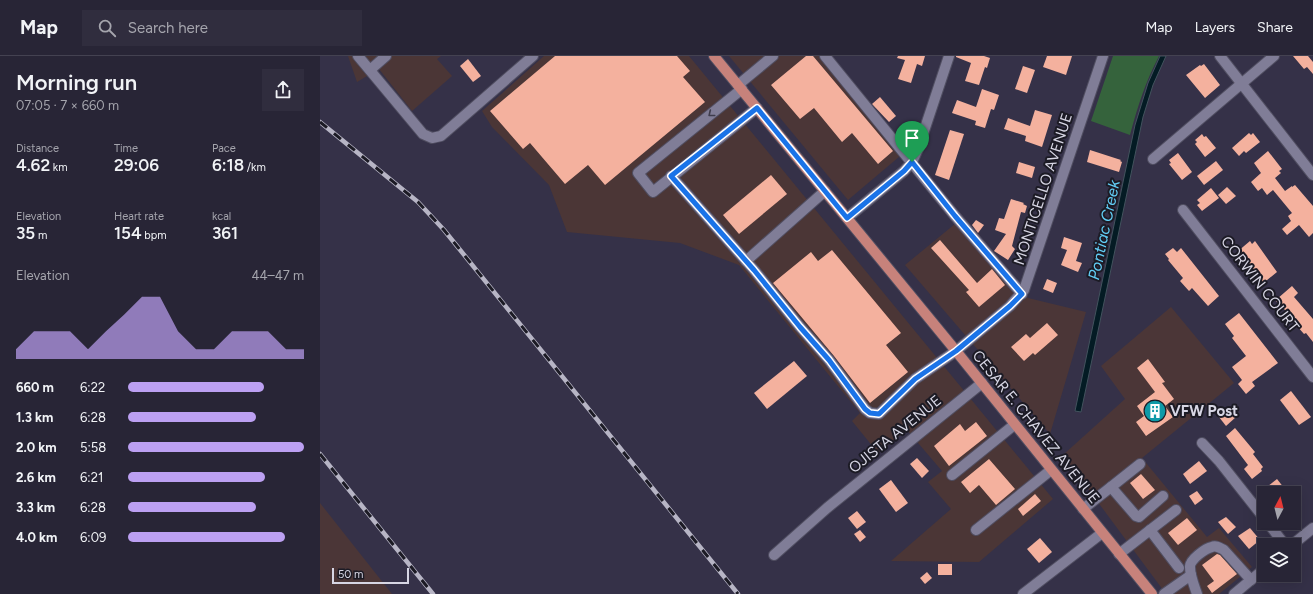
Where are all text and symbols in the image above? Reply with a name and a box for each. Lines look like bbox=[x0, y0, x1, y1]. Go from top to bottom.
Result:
search box bbox=[82, 10, 362, 46]
text: Map bbox=[20, 16, 58, 39]
icon: search bbox=[96, 17, 118, 39]
text: Search here bbox=[128, 19, 208, 37]
text: Map bbox=[1145, 19, 1173, 36]
text: Layers bbox=[1195, 19, 1235, 36]
text: Share bbox=[1257, 19, 1293, 36]
text: Morning run bbox=[16, 69, 137, 96]
button: share bbox=[262, 69, 304, 111]
text: 07:05 · 7 × 660 m bbox=[16, 98, 119, 113]
one-way arrow bbox=[709, 110, 716, 117]
street label: MONTICELLO AVENUE bbox=[1010, 111, 1076, 267]
pin bbox=[895, 121, 929, 162]
icon: arrive bbox=[901, 127, 923, 149]
text: Distance bbox=[16, 142, 59, 155]
text: Time bbox=[114, 142, 138, 155]
text: Pace bbox=[212, 142, 236, 155]
text: 4.62 bbox=[16, 155, 50, 175]
text: 29:06 bbox=[114, 155, 159, 175]
text: 6:18 bbox=[212, 155, 244, 175]
text: km bbox=[50, 161, 68, 174]
text: /km bbox=[244, 161, 266, 174]
water label: Pontiac Creek bbox=[1084, 177, 1124, 282]
text: Elevation bbox=[16, 210, 61, 223]
text: Heart rate bbox=[114, 210, 164, 223]
text: kcal bbox=[212, 210, 231, 223]
text: 35 bbox=[16, 223, 35, 243]
text: 154 bbox=[114, 223, 142, 243]
text: 361 bbox=[212, 223, 238, 243]
text: m bbox=[35, 229, 47, 242]
text: bpm bbox=[142, 229, 167, 242]
street label: CORWIN COURT bbox=[1217, 233, 1303, 336]
text: Elevation bbox=[16, 268, 69, 283]
text: 44–47 m bbox=[251, 268, 304, 283]
street label: CESAR E. CHAVEZ AVENUE bbox=[969, 347, 1103, 507]
text: 660 m bbox=[16, 380, 54, 395]
text: 6:22 bbox=[80, 380, 105, 395]
street label: OJISTA AVENUE bbox=[845, 391, 945, 477]
building icon: VFW Post bbox=[1142, 398, 1168, 424]
place label: VFW Post bbox=[1170, 402, 1238, 420]
text: 1.3 km bbox=[16, 410, 53, 425]
text: 6:28 bbox=[80, 410, 106, 425]
text: 2.0 km bbox=[16, 440, 57, 455]
text: 5:58 bbox=[80, 440, 106, 455]
text: 2.6 km bbox=[16, 470, 56, 485]
text: 6:21 bbox=[80, 470, 103, 485]
north arrow bbox=[1257, 486, 1301, 530]
map controls bbox=[1257, 486, 1301, 582]
text: 3.3 km bbox=[16, 500, 55, 515]
text: 6:28 bbox=[80, 500, 106, 515]
text: 4.0 km bbox=[16, 530, 57, 545]
text: 6:09 bbox=[80, 530, 106, 545]
button: layers bbox=[1257, 538, 1301, 582]
scale bar bbox=[332, 566, 409, 585]
text: 50 m bbox=[338, 568, 363, 581]

